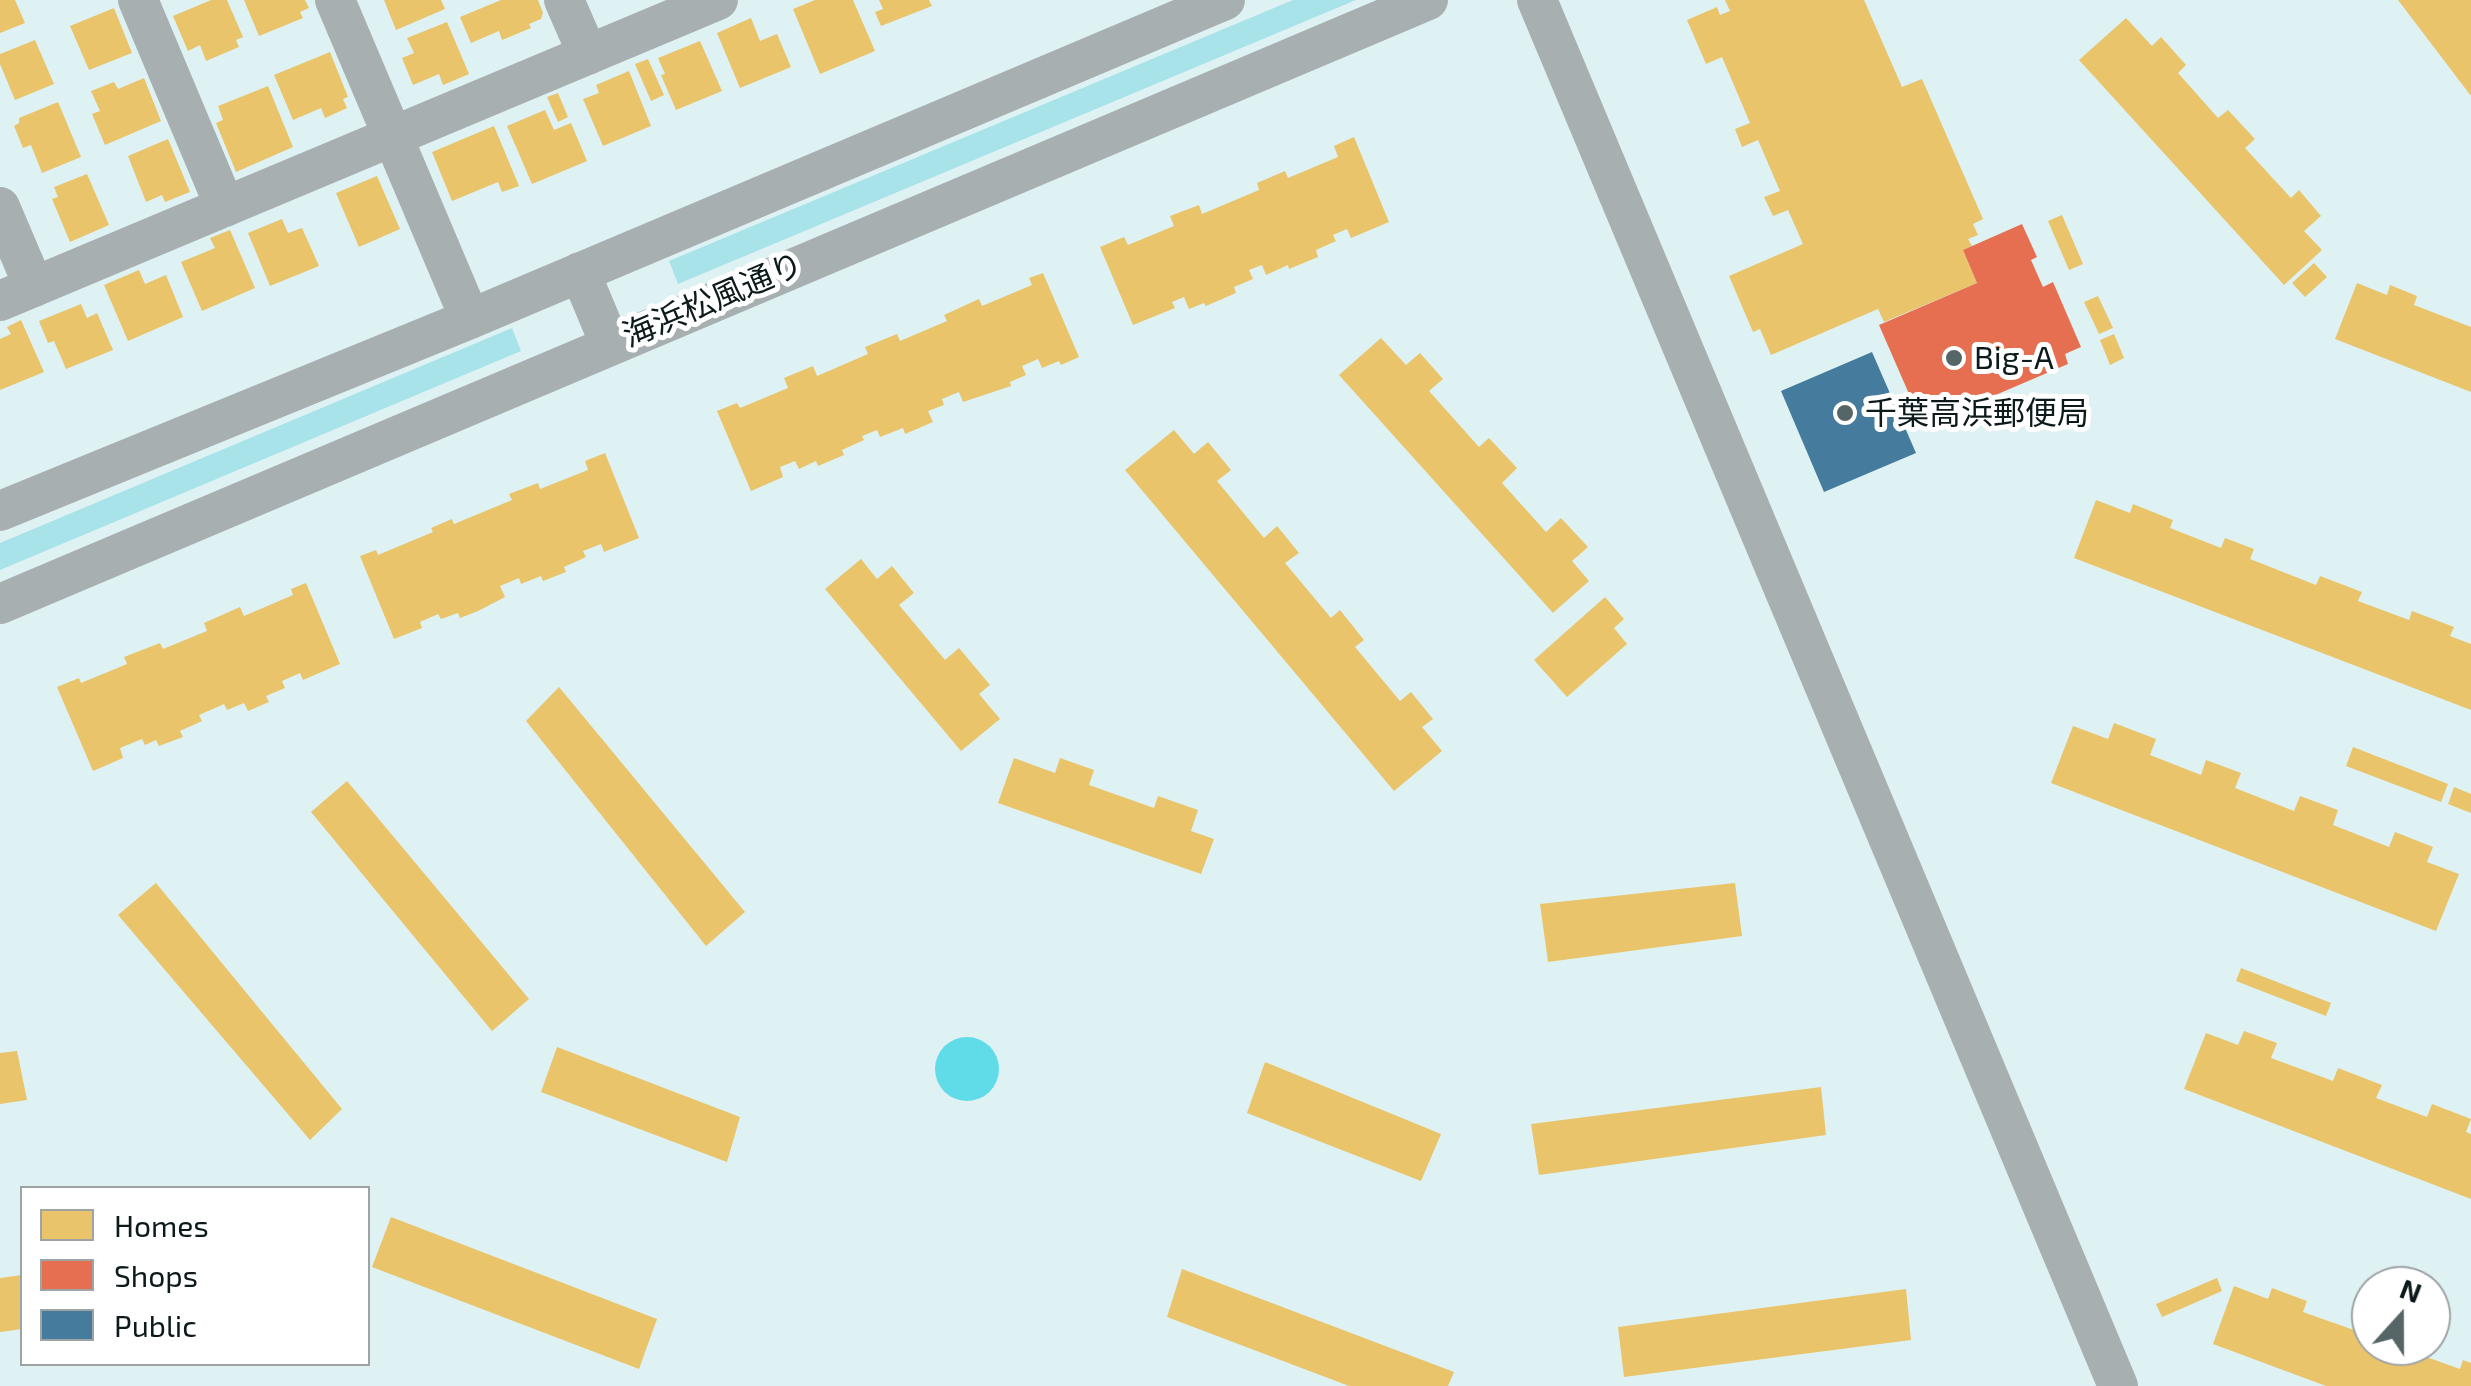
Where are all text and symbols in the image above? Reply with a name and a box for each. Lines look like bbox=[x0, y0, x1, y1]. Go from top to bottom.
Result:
street label: 海浜松風通り bbox=[617, 245, 809, 355]
place label: Big-A bbox=[1974, 339, 2054, 377]
marker: Big-A bbox=[1943, 347, 1965, 369]
place label: 千葉高浜郵便局 bbox=[1865, 394, 2089, 432]
marker: 千葉高浜郵便局 bbox=[1834, 402, 1856, 424]
legend bbox=[20, 1186, 370, 1366]
text: Homes bbox=[114, 1207, 209, 1243]
text: Shops bbox=[114, 1257, 198, 1293]
north arrow bbox=[2351, 1266, 2451, 1366]
text: N bbox=[2396, 1270, 2427, 1309]
text: Public bbox=[114, 1307, 197, 1343]

